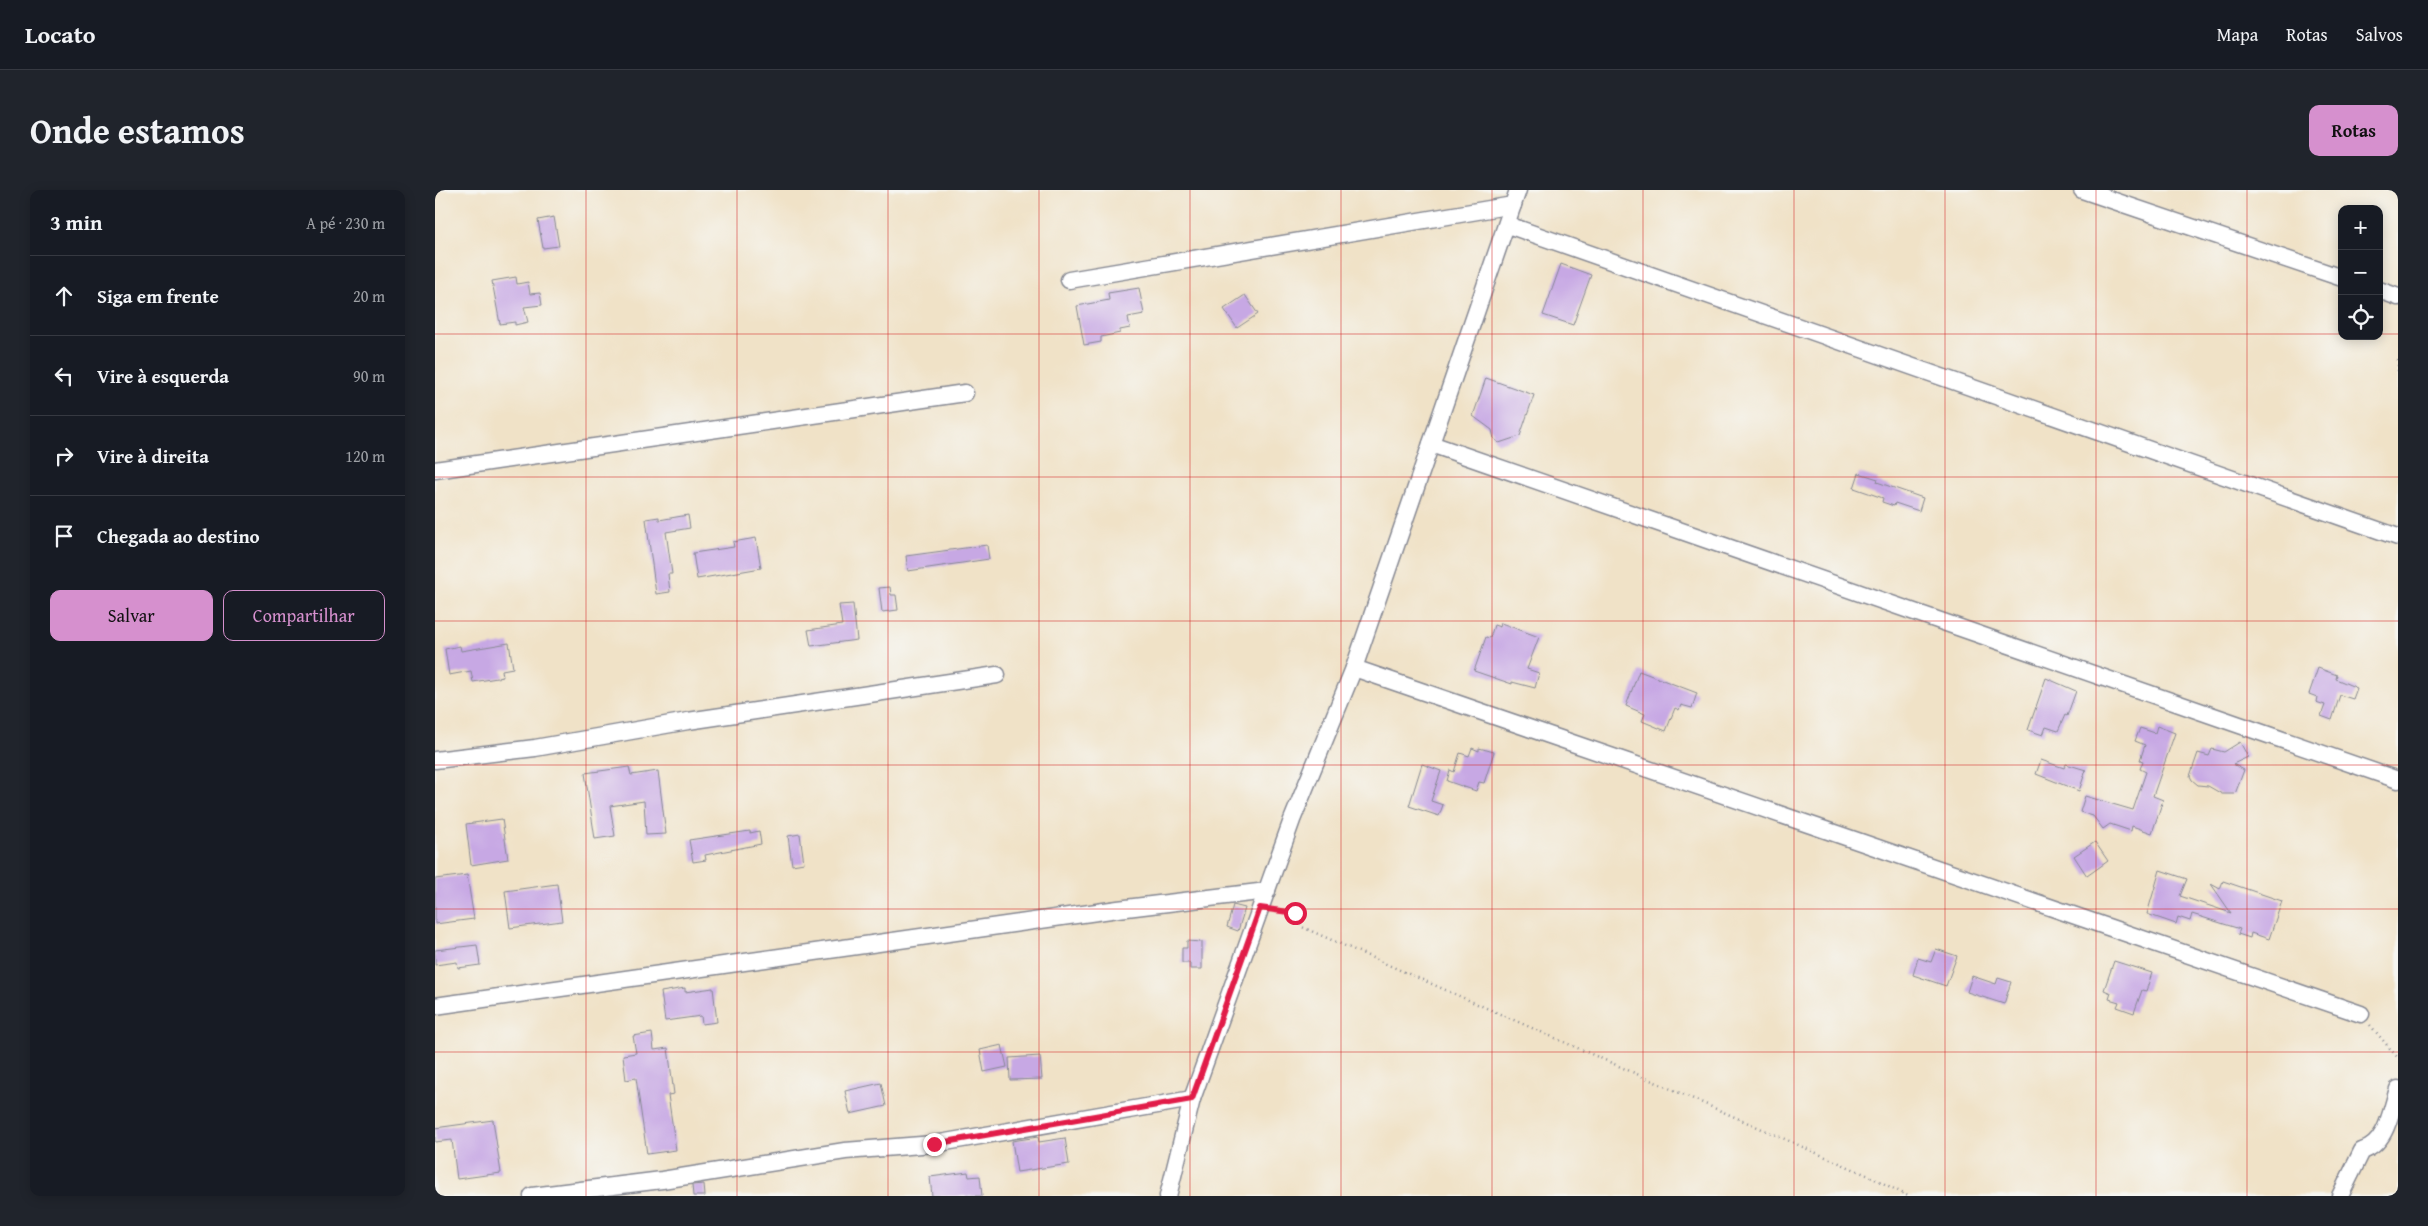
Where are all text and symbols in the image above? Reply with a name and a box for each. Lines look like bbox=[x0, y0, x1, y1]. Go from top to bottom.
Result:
text: Locato bbox=[25, 17, 96, 52]
text: Mapa bbox=[2217, 21, 2258, 48]
text: Rotas bbox=[2286, 21, 2328, 48]
text: Salvos bbox=[2356, 21, 2403, 48]
text: Onde estamos bbox=[30, 105, 245, 156]
button: Rotas bbox=[2309, 105, 2398, 156]
map controls bbox=[2338, 205, 2383, 340]
button: + bbox=[2338, 205, 2383, 250]
text: 3 min bbox=[50, 207, 102, 238]
text: A pé · 230 m bbox=[306, 211, 385, 235]
button: − bbox=[2338, 250, 2383, 295]
icon: ahead bbox=[50, 282, 78, 310]
text: Siga em frente bbox=[97, 282, 219, 310]
text: 20 m bbox=[353, 284, 385, 308]
button: locate bbox=[2338, 295, 2383, 340]
icon: left bbox=[50, 362, 78, 390]
text: Vire à esquerda bbox=[97, 362, 229, 390]
text: 90 m bbox=[353, 364, 385, 388]
icon: right bbox=[50, 442, 78, 470]
text: Vire à direita bbox=[97, 442, 209, 470]
text: 120 m bbox=[345, 444, 385, 468]
icon: arrive bbox=[50, 522, 78, 550]
text: Chegada ao destino bbox=[97, 522, 260, 550]
button: Salvar bbox=[50, 590, 213, 641]
button: Compartilhar bbox=[223, 590, 385, 641]
route start bbox=[1284, 902, 1307, 925]
route end bbox=[923, 1133, 946, 1156]

